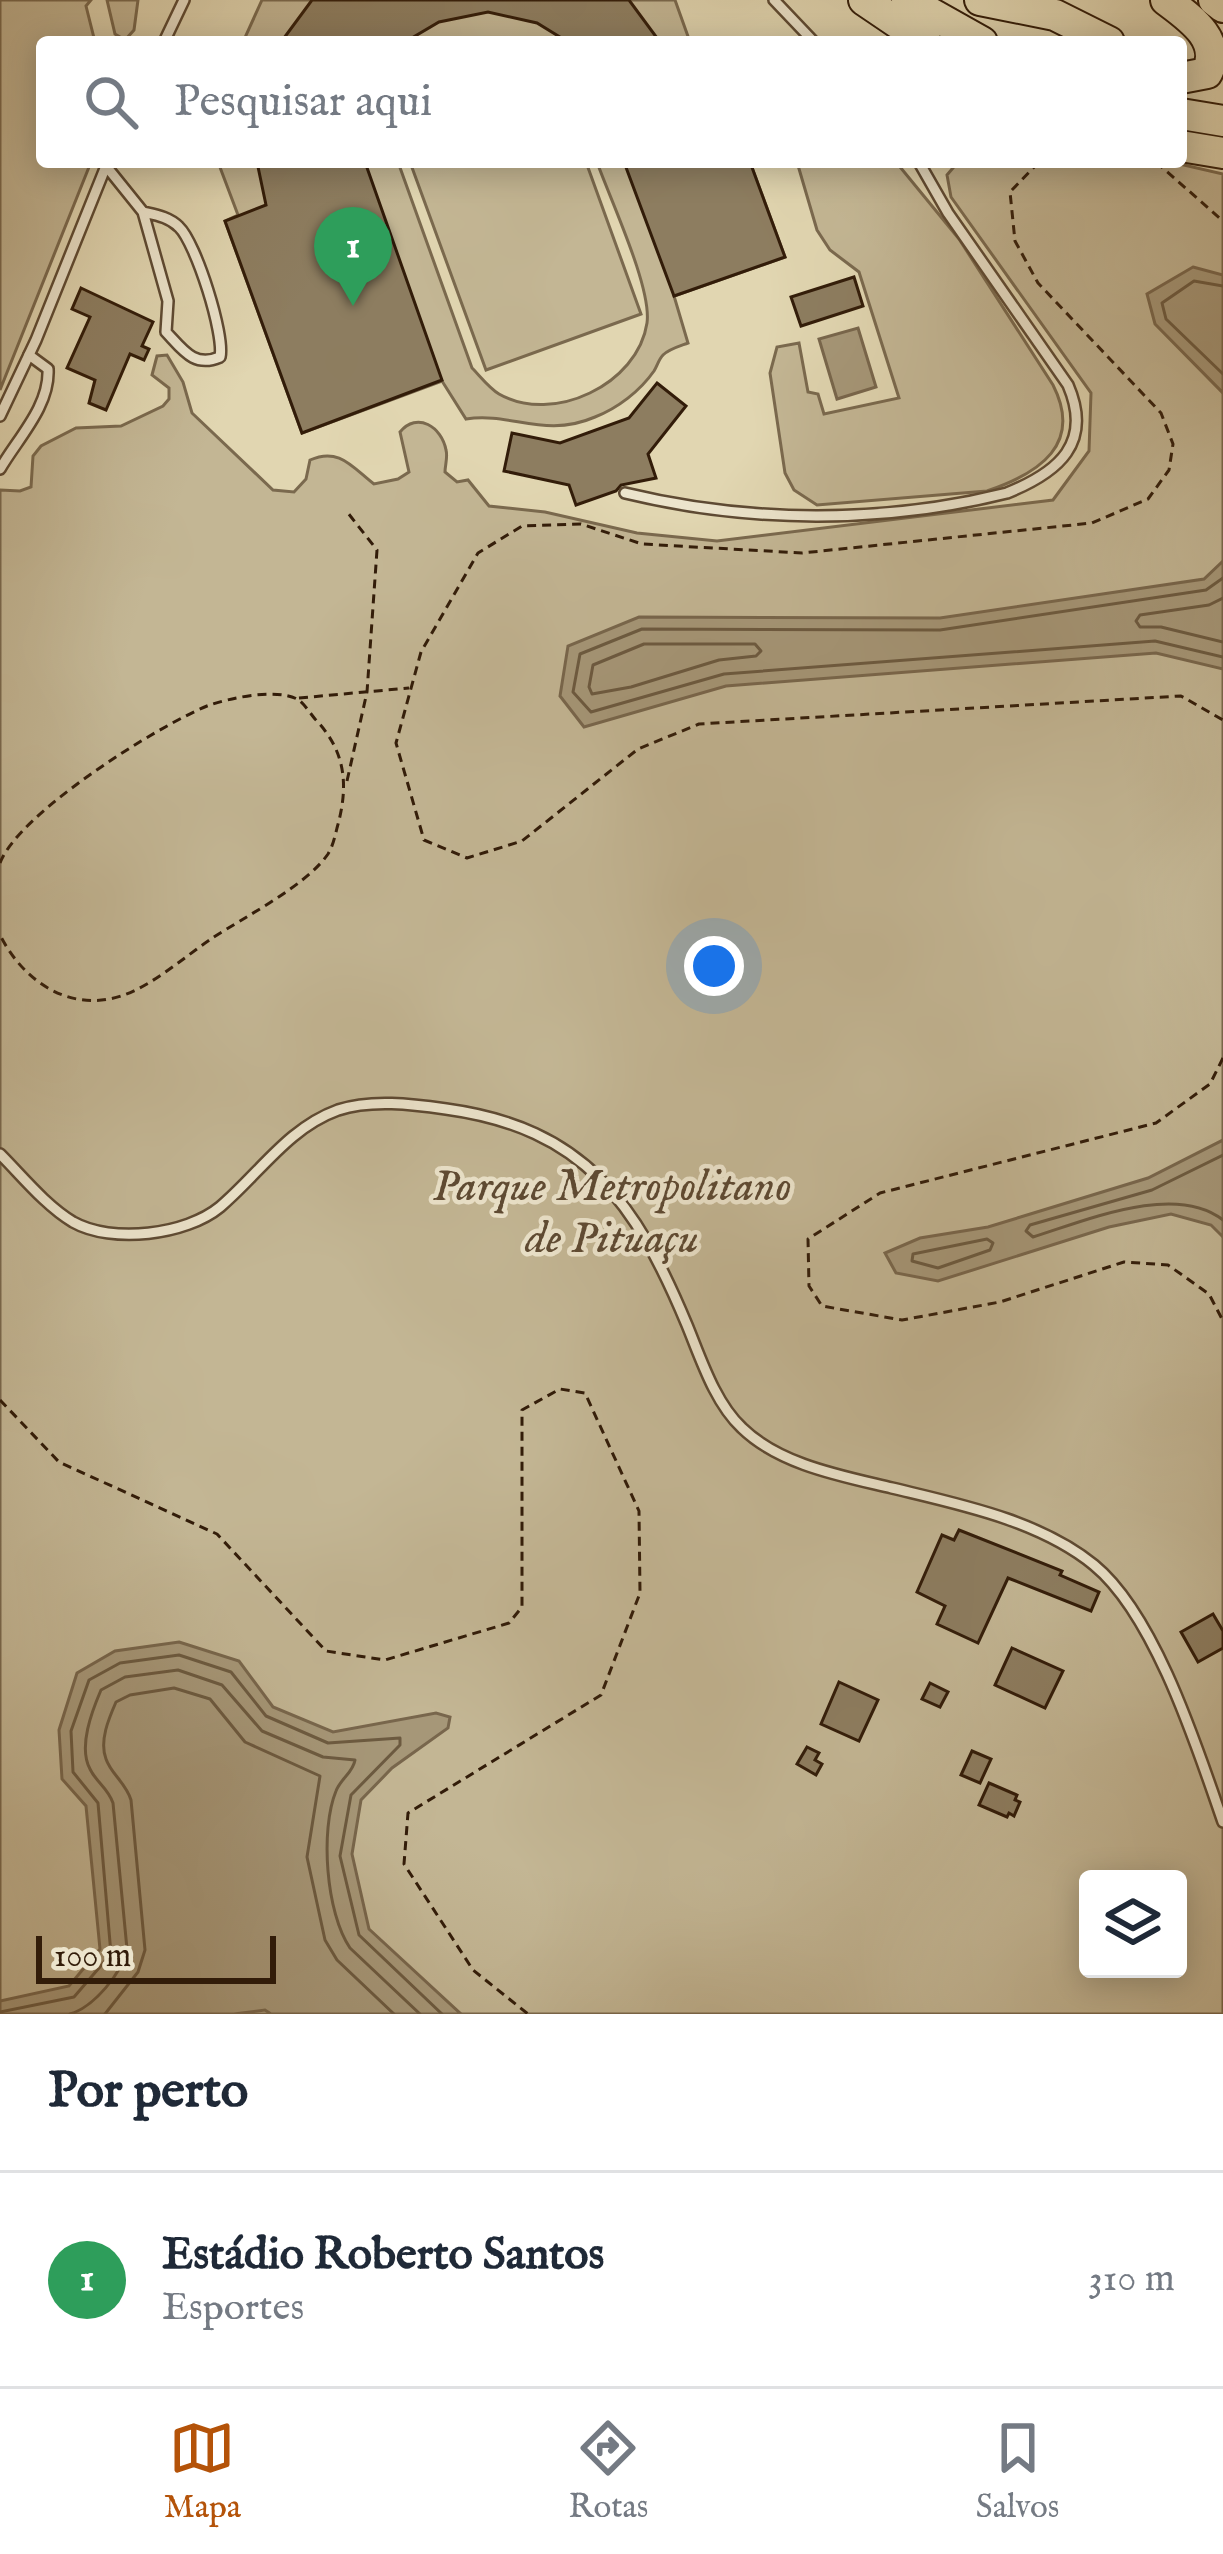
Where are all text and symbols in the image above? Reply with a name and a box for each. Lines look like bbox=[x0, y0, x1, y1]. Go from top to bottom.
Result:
search box bbox=[36, 36, 1187, 168]
icon: search bbox=[78, 69, 144, 135]
text: Pesquisar aqui bbox=[174, 74, 432, 131]
pin: 1 bbox=[314, 207, 392, 306]
your location bbox=[684, 936, 744, 996]
park label: Parque Metropolitano de Pituaçu bbox=[432, 1159, 792, 1268]
map controls bbox=[1079, 1870, 1187, 1978]
button: layers bbox=[1079, 1870, 1187, 1978]
scale bar bbox=[36, 1930, 276, 1983]
text: 100 m bbox=[54, 1936, 131, 1978]
text: Por perto bbox=[48, 2060, 248, 2125]
text: Estádio Roberto Santos bbox=[162, 2227, 604, 2284]
text: 1 bbox=[80, 2255, 94, 2304]
text: 310 m bbox=[1088, 2255, 1175, 2304]
text: Esportes bbox=[162, 2284, 304, 2333]
tab: Mapa bbox=[164, 2415, 241, 2529]
tab: Rotas bbox=[568, 2415, 648, 2529]
tab: Salvos bbox=[976, 2415, 1059, 2529]

